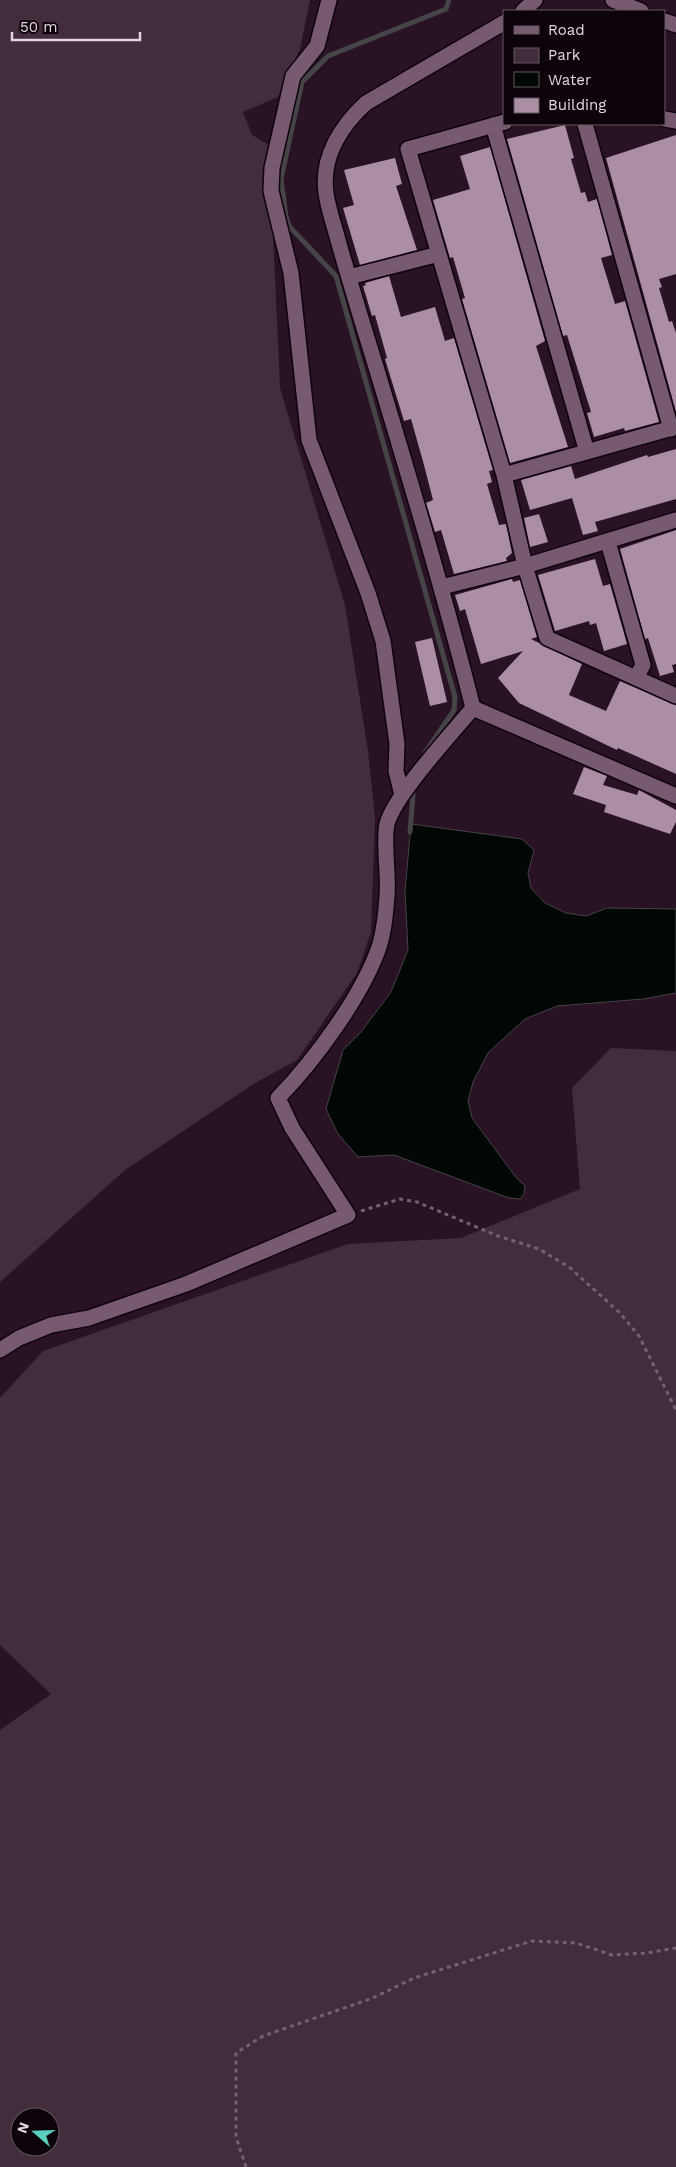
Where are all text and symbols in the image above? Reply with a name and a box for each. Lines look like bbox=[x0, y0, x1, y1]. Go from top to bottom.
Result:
scale bar bbox=[12, 10, 140, 42]
legend bbox=[503, 10, 666, 125]
text: 50 m bbox=[20, 18, 57, 36]
text: Road bbox=[548, 21, 585, 39]
text: Park bbox=[548, 46, 581, 64]
text: Water bbox=[548, 71, 591, 89]
text: Building bbox=[548, 96, 606, 114]
north arrow bbox=[10, 2107, 60, 2157]
text: N bbox=[13, 2120, 32, 2135]

